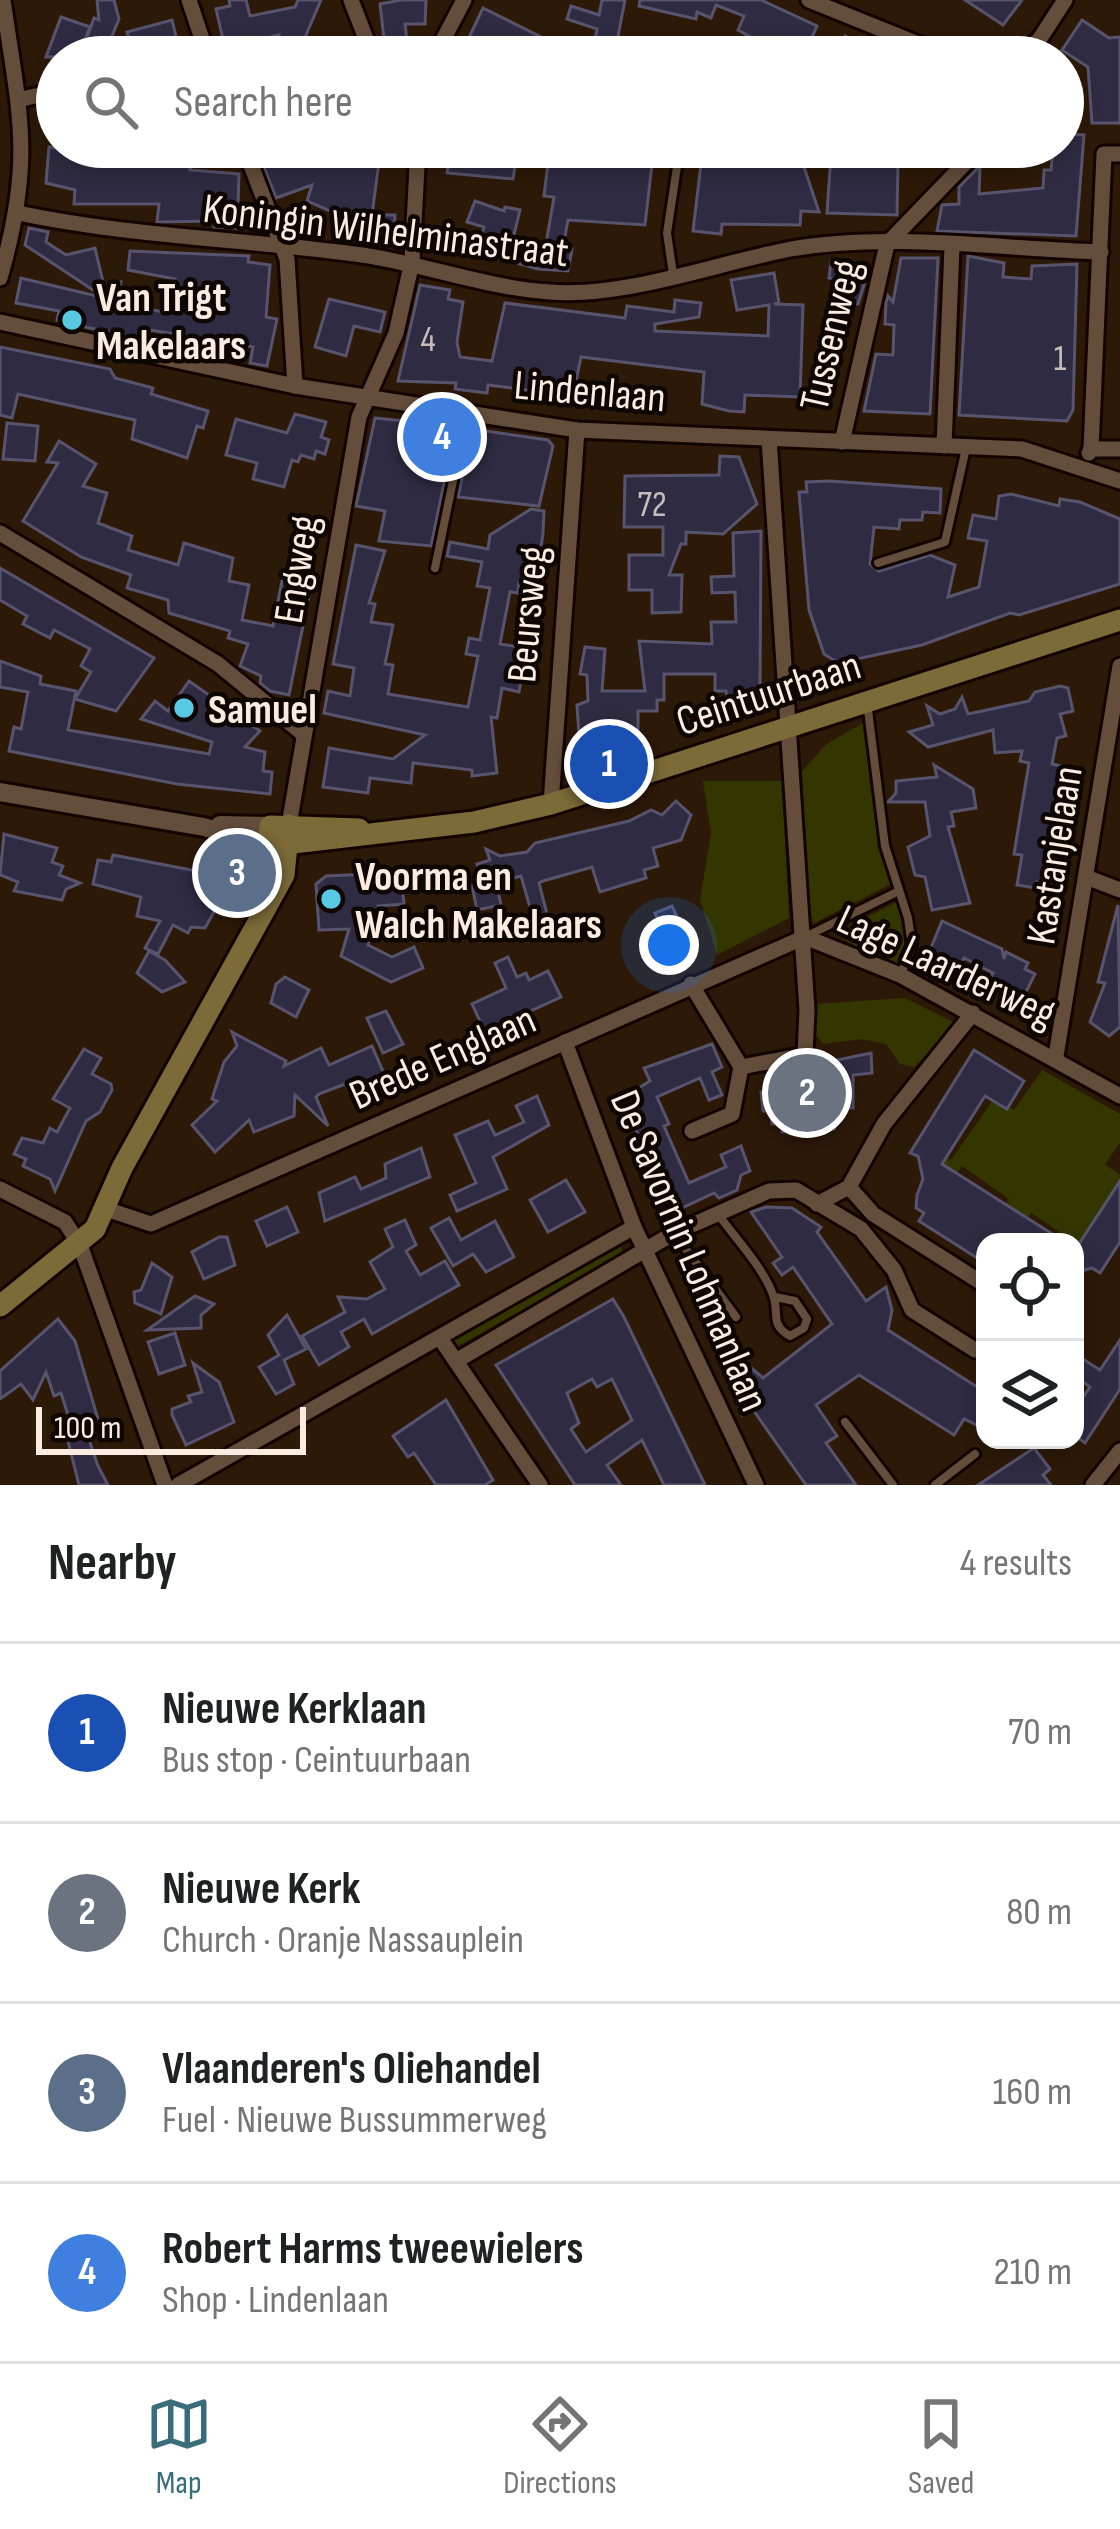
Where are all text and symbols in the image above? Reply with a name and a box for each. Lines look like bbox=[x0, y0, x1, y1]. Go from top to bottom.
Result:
search box bbox=[36, 36, 1084, 168]
icon: search bbox=[78, 69, 144, 135]
text: Search here bbox=[174, 75, 353, 130]
street label: Koningin Wilhelminastraat bbox=[200, 184, 571, 279]
street label: Tussenweg bbox=[789, 255, 874, 416]
place label: Van Trigt Makelaars bbox=[96, 273, 246, 372]
marker: Van Trigt Makelaars bbox=[59, 307, 85, 333]
house number: 4 bbox=[420, 319, 436, 362]
house number: 1 bbox=[1054, 338, 1067, 381]
street label: Lindenlaan bbox=[512, 360, 668, 425]
pin: 4 bbox=[403, 392, 481, 482]
house number: 72 bbox=[637, 484, 667, 527]
street label: Engweg bbox=[264, 512, 331, 627]
street label: Beursweg bbox=[497, 544, 560, 685]
street label: Ceintuurbaan bbox=[670, 641, 867, 748]
place label: Samuel bbox=[208, 685, 317, 736]
marker: Samuel bbox=[171, 695, 197, 721]
pin: 1 bbox=[570, 719, 648, 809]
street label: Kastanjelaan bbox=[1016, 763, 1095, 948]
pin: 3 bbox=[198, 828, 276, 918]
place label: Voorma en Walch Makelaars bbox=[355, 852, 602, 951]
marker: Voorma en Walch Makelaars bbox=[318, 886, 344, 912]
street label: Lage Laarderweg bbox=[829, 894, 1063, 1040]
your location bbox=[639, 915, 699, 975]
street label: Brede Englaan bbox=[342, 995, 544, 1122]
pin: 2 bbox=[768, 1048, 846, 1138]
street label: De Savornin Lohmanlaan bbox=[598, 1083, 779, 1419]
map controls bbox=[976, 1233, 1084, 1449]
button: locate bbox=[976, 1233, 1084, 1341]
button: layers bbox=[976, 1341, 1084, 1449]
scale bar bbox=[36, 1401, 306, 1454]
text: 100 m bbox=[54, 1408, 121, 1448]
text: Nearby bbox=[48, 1533, 177, 1594]
text: 4 results bbox=[960, 1540, 1072, 1587]
text: Nieuwe Kerklaan bbox=[162, 1682, 427, 1737]
text: 1 bbox=[79, 1709, 95, 1756]
text: 70 m bbox=[1008, 1709, 1072, 1756]
text: Bus stop · Ceintuurbaan bbox=[162, 1737, 471, 1784]
text: Nieuwe Kerk bbox=[162, 1862, 361, 1917]
text: 2 bbox=[78, 1889, 96, 1936]
text: 80 m bbox=[1006, 1889, 1072, 1936]
text: Church · Oranje Nassauplein bbox=[162, 1917, 524, 1964]
text: Vlaanderen's Oliehandel bbox=[162, 2042, 541, 2097]
text: 3 bbox=[78, 2069, 96, 2116]
text: 160 m bbox=[993, 2069, 1072, 2116]
text: Fuel · Nieuwe Bussummerweg bbox=[162, 2097, 547, 2144]
text: Robert Harms tweewielers bbox=[162, 2222, 584, 2277]
text: 4 bbox=[78, 2249, 96, 2296]
text: 210 m bbox=[994, 2249, 1072, 2296]
text: Shop · Lindenlaan bbox=[162, 2277, 389, 2324]
tab: Map bbox=[146, 2391, 212, 2503]
tab: Directions bbox=[503, 2391, 617, 2503]
tab: Saved bbox=[908, 2391, 974, 2503]

